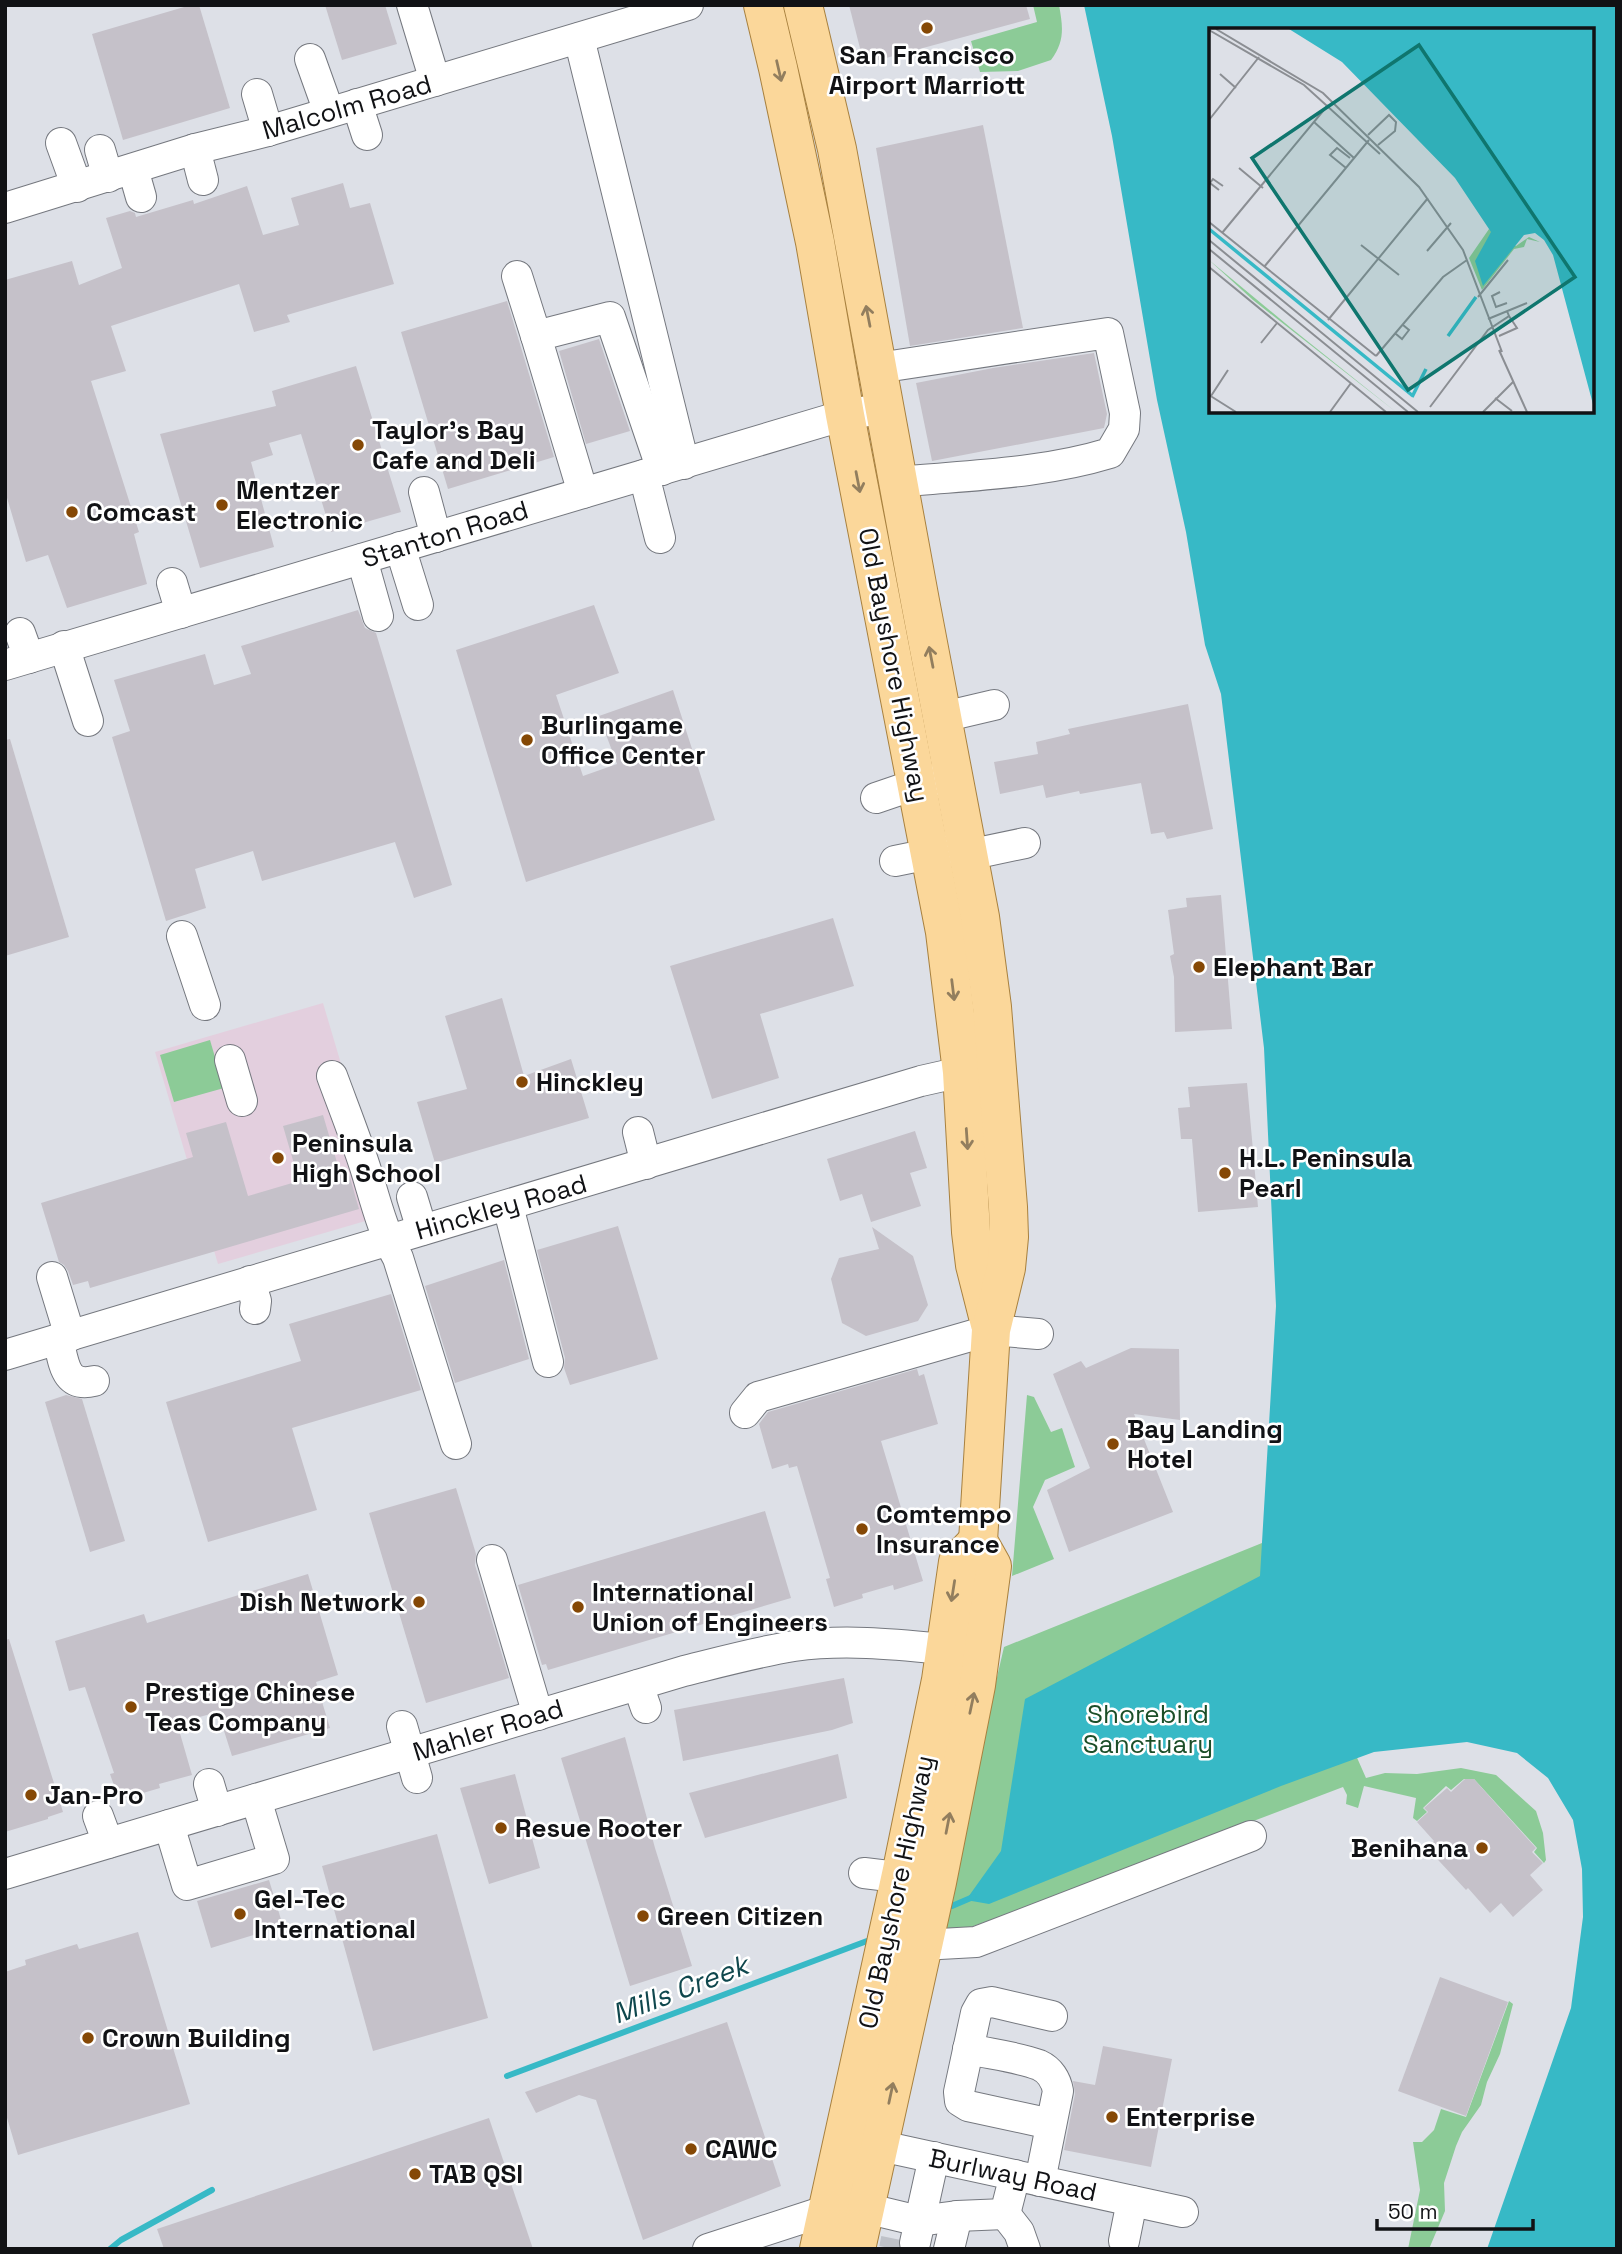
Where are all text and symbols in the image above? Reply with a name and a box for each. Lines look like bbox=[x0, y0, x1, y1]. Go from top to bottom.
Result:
marker: San Francisco Airport Marriott bbox=[919, 20, 935, 36]
inset map bbox=[1209, 28, 1594, 413]
place label: San Francisco Airport Marriott bbox=[829, 38, 1025, 102]
one-way arrow bbox=[773, 60, 786, 82]
street label: Malcolm Road bbox=[258, 67, 436, 147]
one-way arrow bbox=[861, 305, 874, 328]
place label: Taylor's Bay Cafe and Deli bbox=[372, 413, 536, 477]
marker: Taylor's Bay Cafe and Deli bbox=[350, 437, 366, 453]
one-way arrow bbox=[852, 470, 866, 493]
place label: Mentzer Electronic bbox=[236, 473, 363, 537]
street label: Stanton Road bbox=[358, 493, 532, 575]
place label: Comcast bbox=[86, 495, 196, 529]
marker: Mentzer Electronic bbox=[214, 497, 230, 513]
marker: Comcast bbox=[64, 504, 80, 520]
street label: Old Bayshore Highway bbox=[851, 525, 937, 805]
one-way arrow bbox=[923, 646, 937, 669]
place label: Burlingame Office Center bbox=[541, 708, 706, 772]
marker: Burlingame Office Center bbox=[519, 732, 535, 748]
place label: Elephant Bar bbox=[1213, 950, 1374, 984]
marker: Elephant Bar bbox=[1191, 959, 1207, 975]
one-way arrow bbox=[946, 978, 959, 1001]
place label: Hinckley bbox=[536, 1065, 644, 1099]
marker: Hinckley bbox=[514, 1074, 530, 1090]
place label: Peninsula High School bbox=[292, 1126, 441, 1190]
one-way arrow bbox=[961, 1128, 974, 1150]
place label: H.L. Peninsula Pearl bbox=[1239, 1141, 1412, 1205]
marker: Peninsula High School bbox=[270, 1150, 286, 1166]
marker: H.L. Peninsula Pearl bbox=[1217, 1165, 1233, 1181]
street label: Hinckley Road bbox=[411, 1166, 591, 1248]
place label: Bay Landing Hotel bbox=[1127, 1412, 1283, 1476]
marker: Bay Landing Hotel bbox=[1105, 1436, 1121, 1452]
place label: Comtempo Insurance bbox=[876, 1497, 1012, 1561]
marker: Comtempo Insurance bbox=[854, 1521, 870, 1537]
place label: International Union of Engineers bbox=[592, 1575, 828, 1639]
one-way arrow bbox=[946, 1579, 959, 1602]
place label: Dish Network bbox=[239, 1585, 405, 1619]
marker: Dish Network bbox=[411, 1594, 427, 1610]
marker: International Union of Engineers bbox=[570, 1599, 586, 1615]
place label: Prestige Chinese Teas Company bbox=[145, 1675, 355, 1739]
street label: Mahler Road bbox=[409, 1691, 567, 1769]
one-way arrow bbox=[966, 1692, 980, 1715]
park label: Shorebird Sanctuary bbox=[1083, 1697, 1213, 1761]
marker: Prestige Chinese Teas Company bbox=[123, 1699, 139, 1715]
street label: Old Bayshore Highway bbox=[850, 1752, 942, 2032]
place label: Jan-Pro bbox=[45, 1778, 144, 1812]
marker: Jan-Pro bbox=[23, 1787, 39, 1803]
place label: Resue Rooter bbox=[515, 1811, 682, 1845]
one-way arrow bbox=[942, 1812, 956, 1835]
marker: Resue Rooter bbox=[493, 1820, 509, 1836]
place label: Benihana bbox=[1351, 1831, 1468, 1865]
marker: Benihana bbox=[1474, 1840, 1490, 1856]
place label: Gel-Tec International bbox=[254, 1882, 416, 1946]
place label: Green Citizen bbox=[657, 1899, 823, 1933]
marker: Gel-Tec International bbox=[232, 1906, 248, 1922]
marker: Green Citizen bbox=[635, 1908, 651, 1924]
water label: Mills Creek bbox=[607, 1946, 756, 2031]
place label: Crown Building bbox=[102, 2021, 291, 2055]
marker: Crown Building bbox=[80, 2030, 96, 2046]
one-way arrow bbox=[884, 2082, 898, 2105]
place label: Enterprise bbox=[1126, 2100, 1255, 2134]
marker: Enterprise bbox=[1104, 2109, 1120, 2125]
place label: CAWC bbox=[705, 2132, 778, 2166]
marker: CAWC bbox=[683, 2141, 699, 2157]
street label: Burlway Road bbox=[926, 2141, 1100, 2209]
place label: TAB QSI bbox=[429, 2157, 523, 2191]
marker: TAB QSI bbox=[407, 2166, 423, 2182]
scale bar bbox=[1377, 2188, 1533, 2232]
text: 50 m bbox=[1388, 2198, 1438, 2225]

